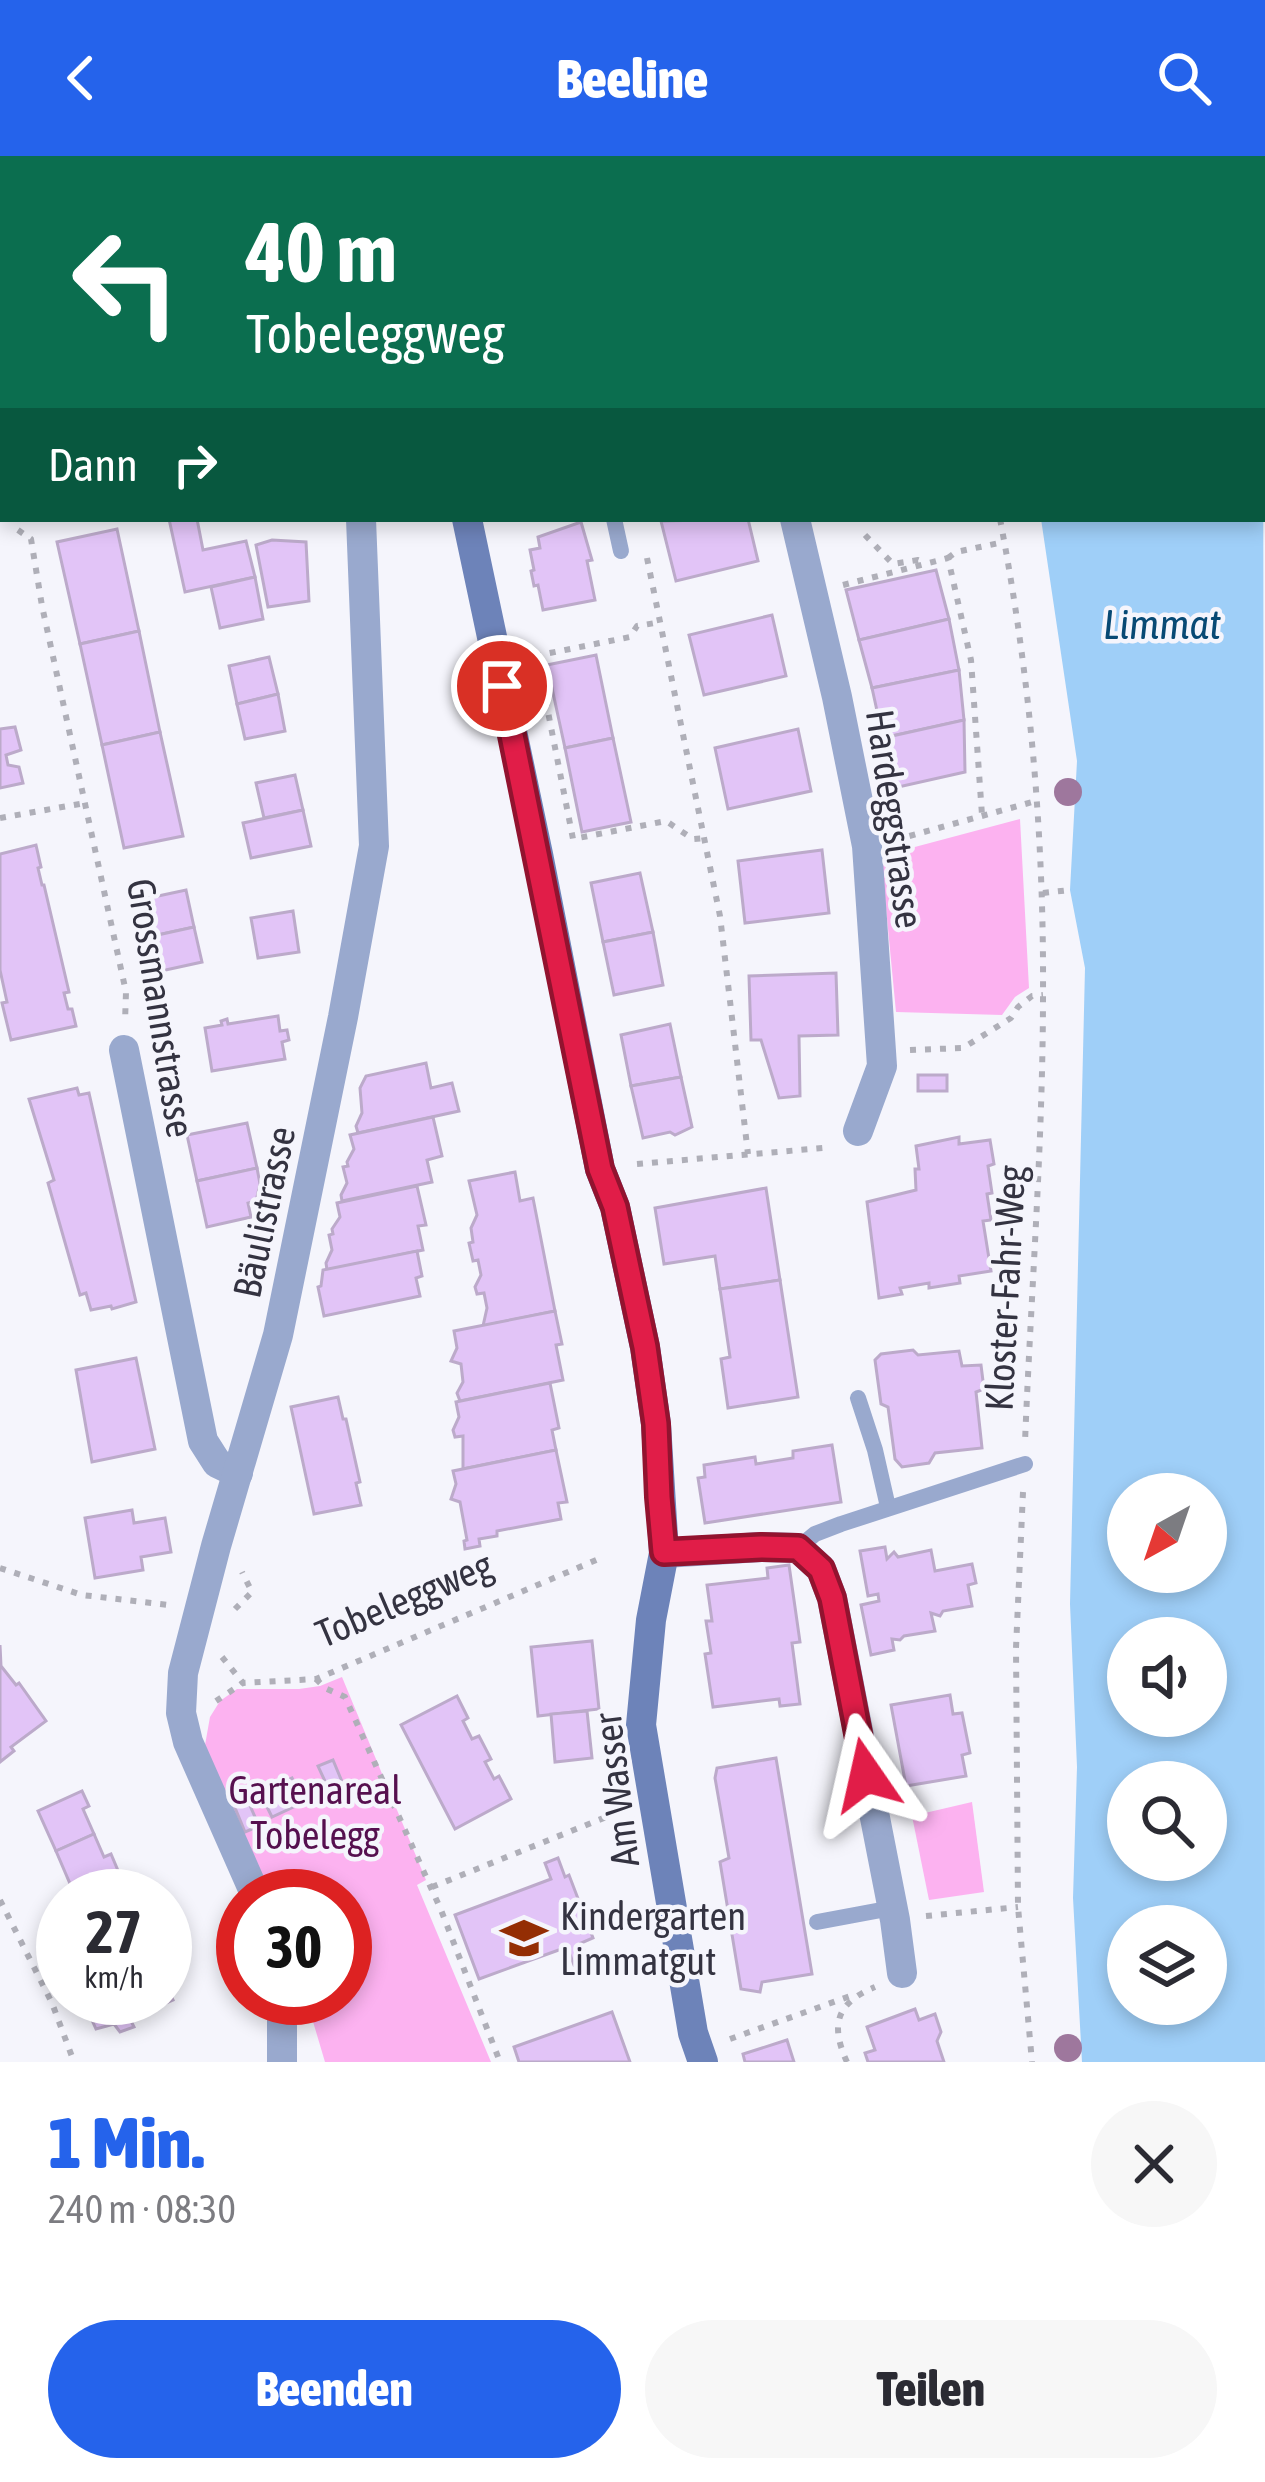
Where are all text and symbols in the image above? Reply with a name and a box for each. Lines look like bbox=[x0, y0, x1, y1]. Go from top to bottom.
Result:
icon: back bbox=[48, 45, 114, 111]
icon: search bbox=[1151, 45, 1217, 111]
text: Beeline bbox=[557, 48, 708, 109]
icon: left bbox=[48, 204, 204, 360]
text: 40 m bbox=[246, 204, 397, 300]
text: Tobeleggweg bbox=[246, 303, 505, 364]
icon: right bbox=[162, 432, 228, 498]
text: Dann bbox=[48, 439, 138, 491]
water label: Limmat bbox=[1103, 600, 1221, 648]
pin bbox=[451, 635, 553, 737]
icon: arrive bbox=[469, 653, 535, 719]
street label: Hardeggstrasse bbox=[858, 707, 932, 931]
street label: Grossmannstrasse bbox=[119, 876, 203, 1140]
street label: Bäulistrasse bbox=[224, 1122, 304, 1302]
street label: Kloster-Fahr-Weg bbox=[977, 1164, 1033, 1412]
north arrow bbox=[1107, 1473, 1227, 1593]
map controls bbox=[1107, 1473, 1227, 2025]
street label: Tobeleggweg bbox=[309, 1542, 499, 1656]
button: sound bbox=[1107, 1617, 1227, 1737]
street label: Am Wasser bbox=[585, 1710, 647, 1869]
position arrow bbox=[803, 1712, 929, 1838]
button: search bbox=[1107, 1761, 1227, 1881]
park label: Gartenareal Tobelegg bbox=[228, 1768, 402, 1857]
speed limit sign: 30 bbox=[216, 1869, 372, 2025]
place label: Kindergarten Limmatgut bbox=[560, 1894, 746, 1983]
text: 27 bbox=[86, 1897, 142, 1966]
button: layers bbox=[1107, 1905, 1227, 2025]
school or university icon: Kindergarten Limmatgut bbox=[499, 1913, 549, 1963]
text: km/h bbox=[84, 1960, 144, 1994]
text: 1 Min. bbox=[48, 2101, 204, 2183]
button: close bbox=[1091, 2101, 1217, 2227]
text: 240 m · 08:30 bbox=[48, 2187, 236, 2231]
button: Beenden bbox=[48, 2320, 621, 2458]
button: Teilen bbox=[645, 2320, 1217, 2458]

